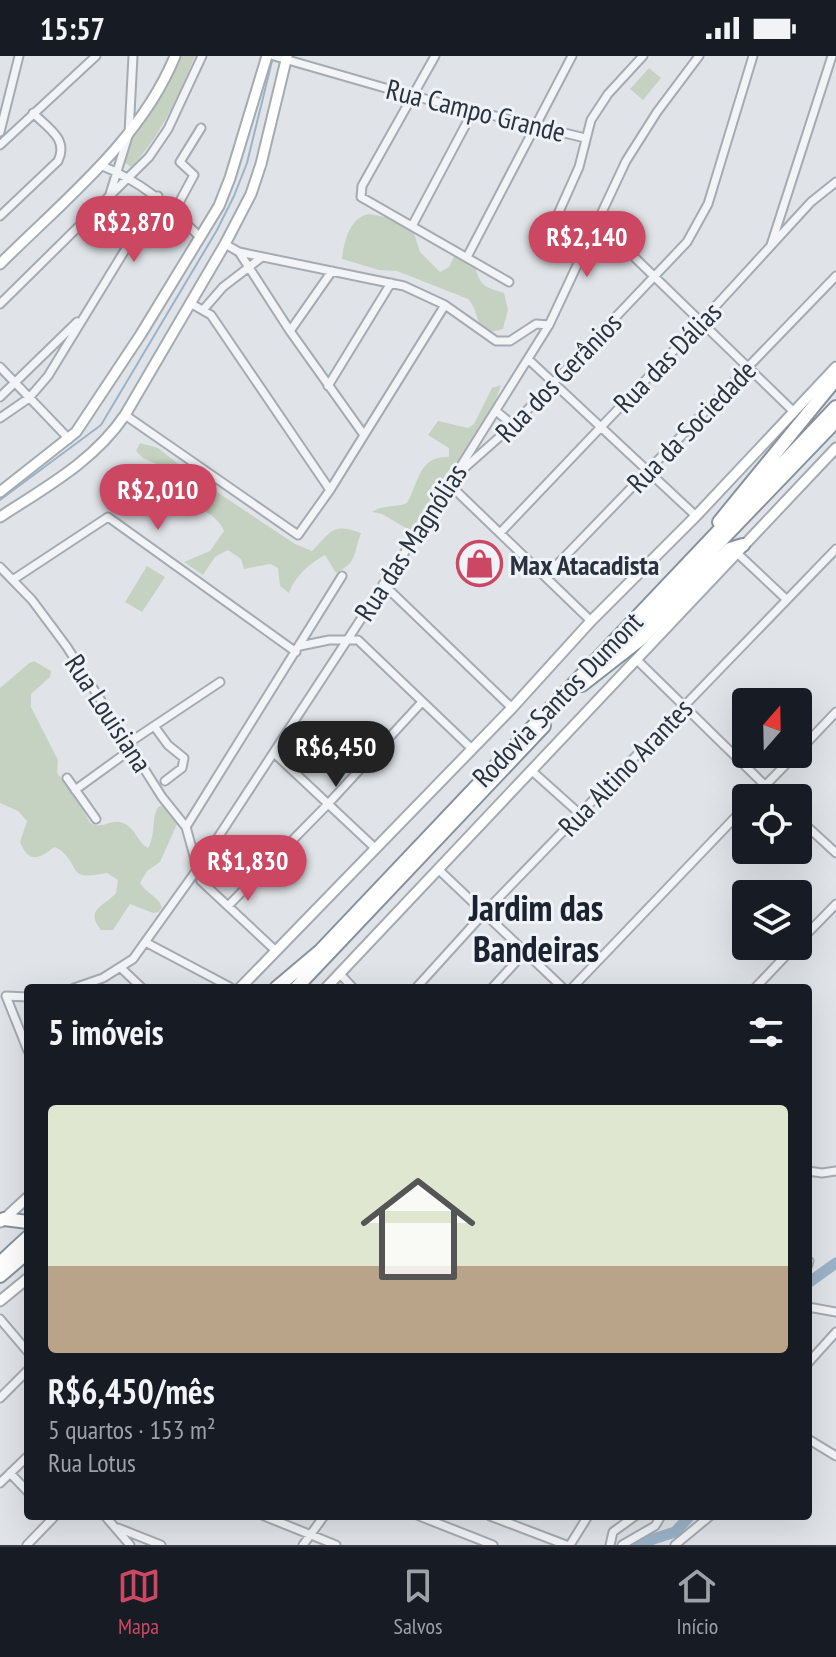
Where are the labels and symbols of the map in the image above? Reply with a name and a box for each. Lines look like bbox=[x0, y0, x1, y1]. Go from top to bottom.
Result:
street label: Rua Campo Grande bbox=[383, 70, 569, 150]
pin: R$2,870 bbox=[60, 196, 208, 264]
pin: R$2,140 bbox=[513, 211, 661, 279]
street label: Rua das Dálias bbox=[605, 294, 729, 420]
street label: Rua dos Gerânios bbox=[487, 304, 629, 450]
street label: Rua da Sociedade bbox=[618, 352, 764, 500]
street label: Rua das Magnólias bbox=[345, 456, 475, 628]
pin: R$2,010 bbox=[84, 464, 232, 532]
shop icon: Max Atacadista bbox=[455, 540, 503, 588]
place label: Max Atacadista bbox=[510, 546, 659, 583]
street label: Rodovia Santos Dumont bbox=[464, 603, 650, 795]
street label: Rua Louisiana bbox=[57, 647, 161, 779]
north arrow bbox=[732, 688, 812, 768]
street label: Rua Altino Arantes bbox=[550, 690, 700, 844]
pin: R$6,450 bbox=[262, 721, 410, 789]
pin: R$1,830 bbox=[174, 835, 322, 903]
district label: Jardim das Bandeiras bbox=[468, 884, 603, 972]

